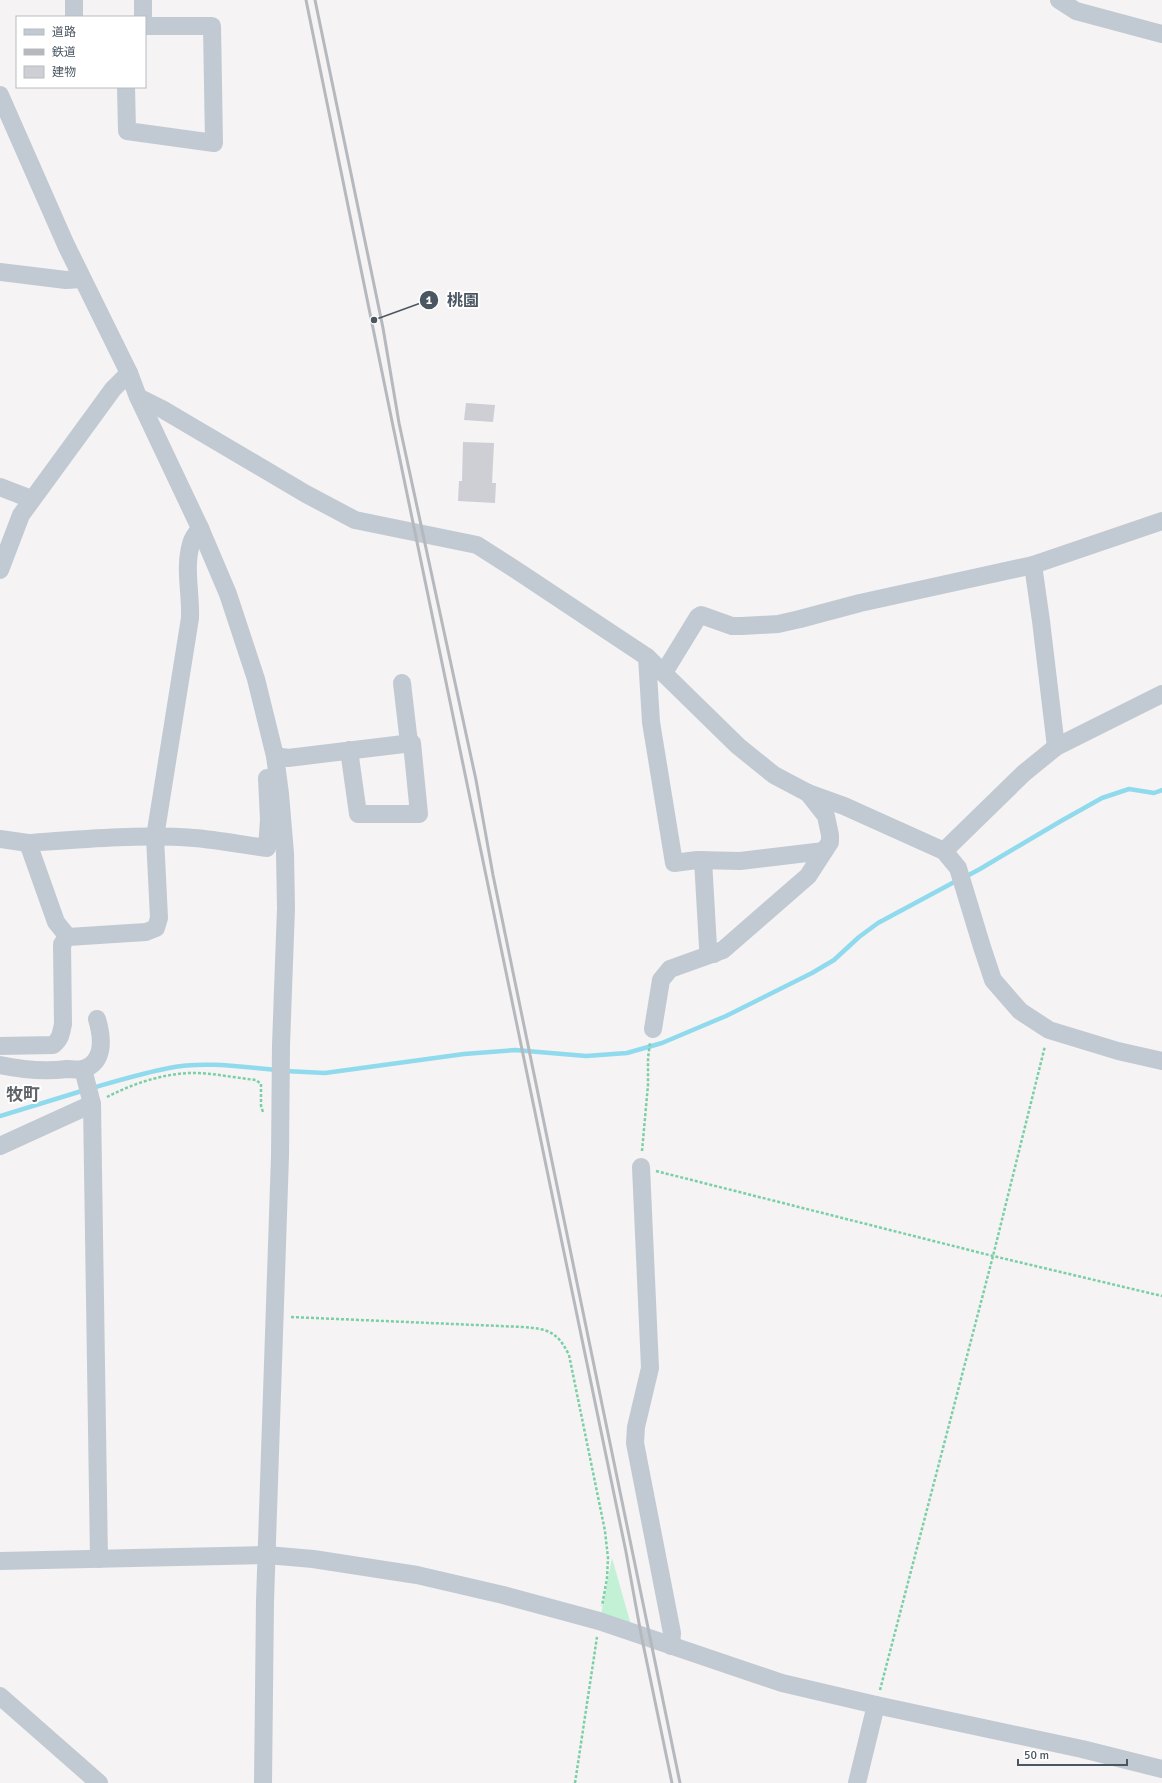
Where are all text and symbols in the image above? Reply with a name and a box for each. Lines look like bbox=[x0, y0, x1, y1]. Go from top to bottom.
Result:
legend bbox=[16, 16, 146, 88]
text: 道路 bbox=[52, 25, 76, 40]
text: 鉄道 bbox=[52, 45, 76, 60]
text: 建物 bbox=[52, 65, 76, 80]
callout: 桃園 bbox=[419, 286, 487, 314]
text: 桃園 bbox=[447, 291, 479, 311]
text: 1 bbox=[426, 293, 433, 308]
district label: 牧町 bbox=[6, 1084, 40, 1105]
scale bar bbox=[1018, 1741, 1127, 1767]
text: 50 m bbox=[1024, 1748, 1049, 1763]

